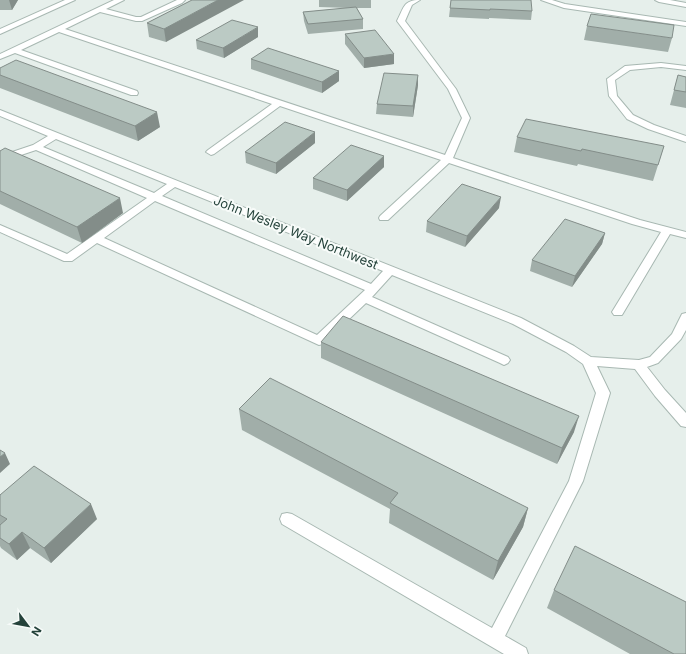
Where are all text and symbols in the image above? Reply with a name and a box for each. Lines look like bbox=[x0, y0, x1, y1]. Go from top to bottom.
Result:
street label: John Wesley Way Northwest bbox=[211, 192, 381, 272]
north arrow bbox=[8, 606, 48, 646]
text: N bbox=[28, 624, 45, 639]

